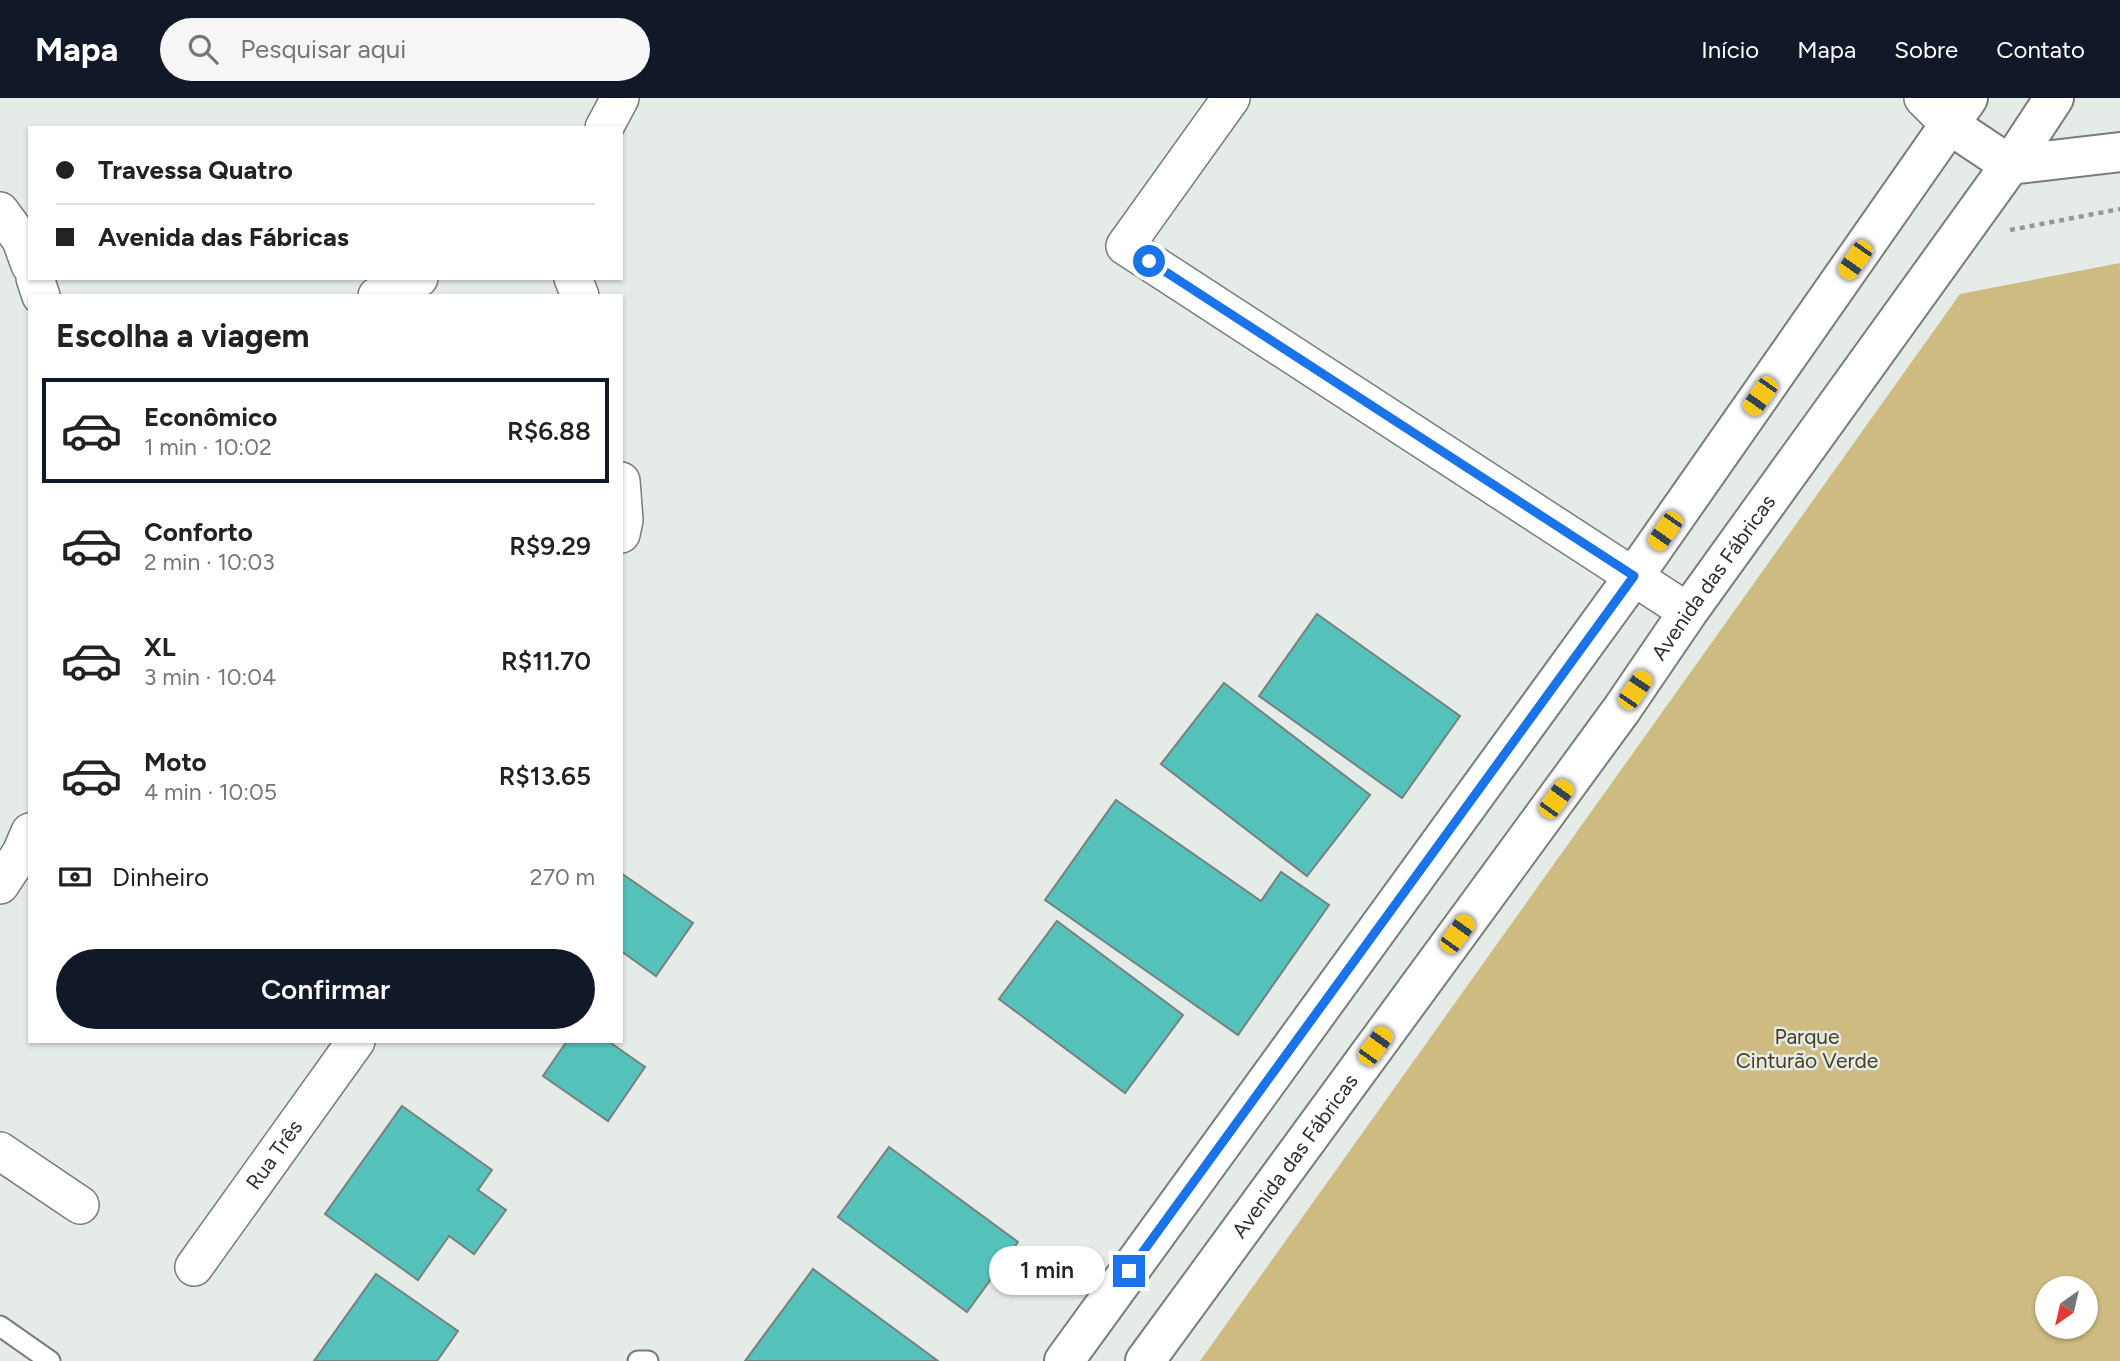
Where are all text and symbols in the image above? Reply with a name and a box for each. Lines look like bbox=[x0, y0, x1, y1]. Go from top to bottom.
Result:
search box bbox=[160, 18, 650, 81]
text: Mapa bbox=[35, 30, 118, 69]
icon: search bbox=[184, 30, 222, 68]
text: Pesquisar aqui bbox=[240, 33, 406, 65]
text: Início bbox=[1701, 35, 1759, 64]
text: Mapa bbox=[1797, 35, 1856, 64]
text: Sobre bbox=[1894, 35, 1958, 64]
text: Contato bbox=[1996, 35, 2085, 64]
text: Travessa Quatro bbox=[98, 154, 293, 186]
text: Avenida das Fábricas bbox=[98, 221, 349, 253]
car bbox=[1835, 237, 1876, 283]
route start bbox=[1133, 245, 1165, 277]
text: Escolha a viagem bbox=[56, 317, 309, 355]
car bbox=[1740, 373, 1781, 419]
icon: car bbox=[60, 399, 123, 462]
text: Econômico bbox=[144, 401, 277, 433]
text: R$6.88 bbox=[507, 415, 591, 447]
text: 1 min · 10:02 bbox=[144, 433, 272, 461]
street label: Avenida das Fábricas bbox=[1646, 490, 1780, 665]
car bbox=[1645, 508, 1686, 554]
icon: car bbox=[60, 514, 123, 577]
text: Conforto bbox=[144, 516, 253, 548]
text: R$9.29 bbox=[509, 530, 591, 562]
text: 2 min · 10:03 bbox=[144, 548, 275, 576]
icon: car bbox=[60, 629, 123, 692]
text: XL bbox=[144, 631, 176, 663]
text: R$11.70 bbox=[501, 645, 591, 677]
text: 3 min · 10:04 bbox=[144, 663, 276, 691]
car bbox=[1615, 667, 1656, 713]
icon: car bbox=[60, 744, 123, 807]
text: Moto bbox=[144, 746, 207, 778]
text: R$13.65 bbox=[499, 760, 591, 792]
car bbox=[1536, 776, 1577, 822]
text: 4 min · 10:05 bbox=[144, 778, 277, 806]
icon: cash bbox=[56, 858, 94, 896]
text: Dinheiro bbox=[112, 861, 209, 893]
text: 270 m bbox=[530, 863, 595, 891]
car bbox=[1437, 911, 1478, 957]
button: Confirmar bbox=[56, 949, 595, 1029]
car bbox=[1355, 1023, 1396, 1069]
park label: Parque Cinturão Verde bbox=[1736, 1024, 1878, 1073]
street label: Avenida das Fábricas bbox=[1226, 1069, 1363, 1243]
street label: Rua Três bbox=[241, 1115, 307, 1194]
callout: 1 min bbox=[989, 1246, 1104, 1296]
route end bbox=[1113, 1255, 1145, 1287]
text: 1 min bbox=[1020, 1256, 1074, 1284]
north arrow bbox=[2035, 1276, 2098, 1339]
map controls bbox=[2035, 1276, 2098, 1339]

